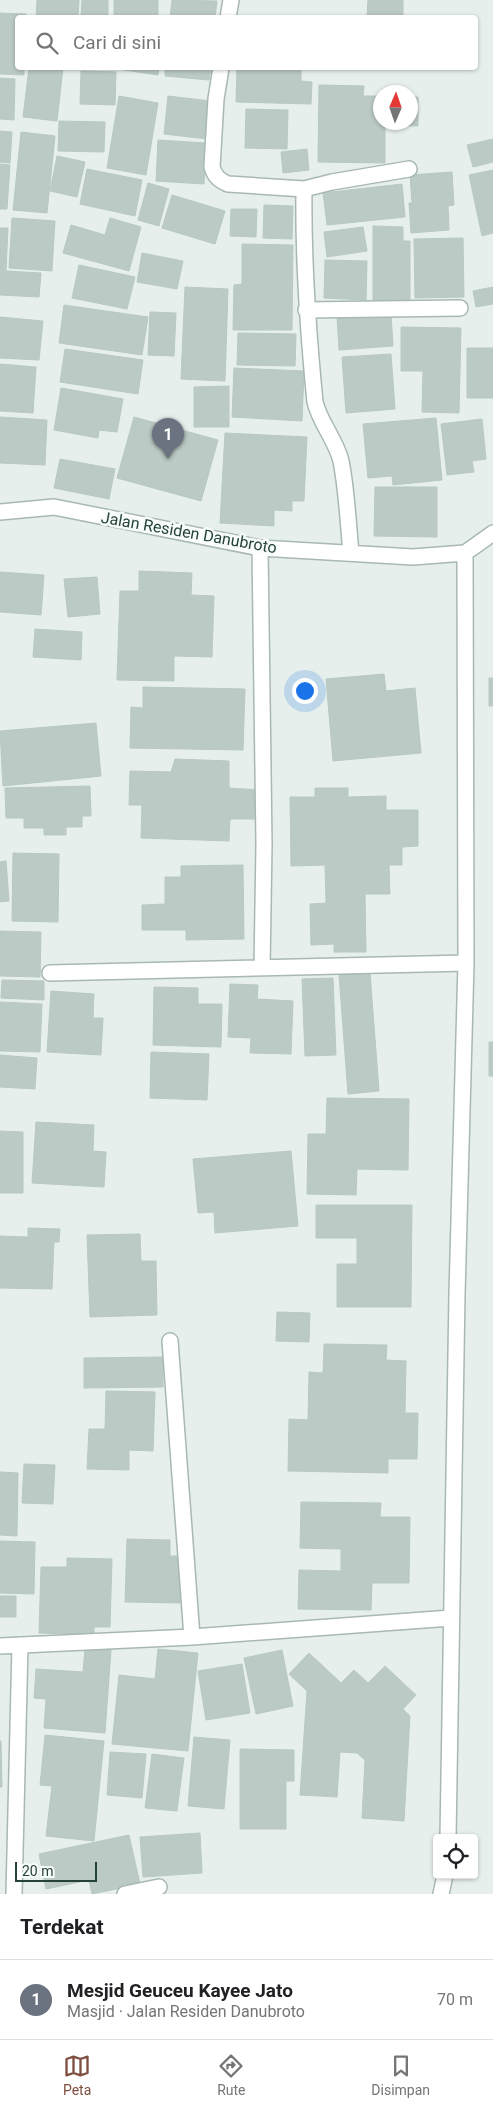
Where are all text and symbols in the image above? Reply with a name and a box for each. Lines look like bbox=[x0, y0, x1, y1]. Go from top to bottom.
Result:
search box bbox=[15, 15, 478, 70]
icon: search bbox=[33, 29, 61, 57]
text: Cari di sini bbox=[73, 31, 161, 54]
north arrow bbox=[373, 85, 418, 130]
pin: 1 bbox=[152, 418, 184, 459]
street label: Jalan Residen Danubroto bbox=[100, 508, 278, 557]
your location bbox=[292, 678, 318, 704]
map controls bbox=[433, 1834, 478, 1879]
button: locate bbox=[433, 1834, 478, 1879]
scale bar bbox=[15, 1859, 98, 1882]
text: 20 m bbox=[22, 1863, 54, 1879]
text: Terdekat bbox=[20, 1915, 104, 1939]
text: Mesjid Geuceu Kayee Jato bbox=[67, 1979, 293, 2002]
text: 1 bbox=[31, 1990, 41, 2009]
text: 70 m bbox=[437, 1990, 473, 2009]
text: Masjid · Jalan Residen Danubroto bbox=[67, 2002, 305, 2021]
tab: Peta bbox=[63, 2052, 91, 2098]
tab: Rute bbox=[217, 2052, 246, 2098]
tab: Disimpan bbox=[371, 2052, 430, 2098]

